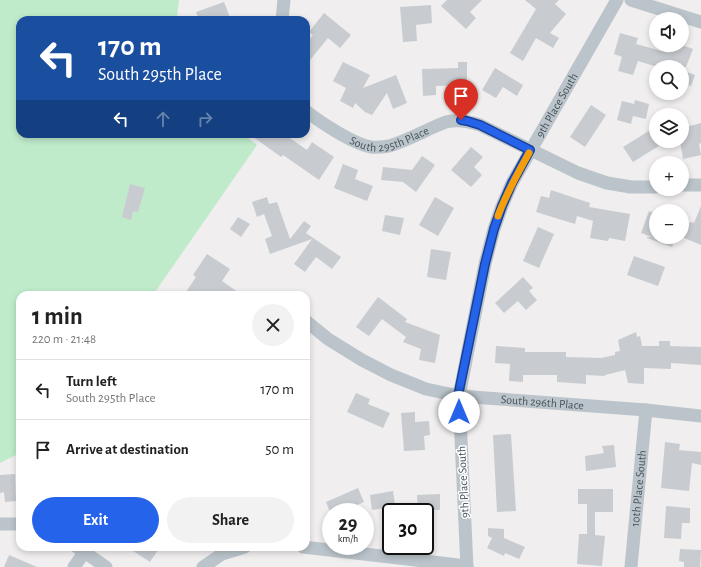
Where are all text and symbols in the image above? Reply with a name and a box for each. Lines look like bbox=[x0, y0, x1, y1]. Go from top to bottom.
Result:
map controls bbox=[649, 12, 689, 244]
button: sound bbox=[649, 12, 689, 52]
icon: left bbox=[32, 32, 84, 84]
text: 170 m bbox=[98, 33, 162, 61]
button: search bbox=[649, 60, 689, 100]
text: South 295th Place bbox=[98, 66, 222, 84]
street label: 9th Place South bbox=[533, 71, 580, 139]
pin bbox=[444, 79, 478, 120]
icon: arrive bbox=[450, 85, 472, 107]
icon: left bbox=[110, 108, 132, 130]
icon: ahead bbox=[152, 108, 174, 130]
icon: right bbox=[194, 108, 216, 130]
button: layers bbox=[649, 108, 689, 148]
street label: South 295th Place bbox=[348, 124, 431, 154]
button: + bbox=[649, 156, 689, 196]
button: − bbox=[649, 204, 689, 244]
button: close bbox=[252, 304, 294, 346]
text: 1 min bbox=[32, 305, 83, 329]
text: 220 m · 21:48 bbox=[32, 333, 96, 346]
text: Turn left bbox=[66, 374, 117, 389]
icon: left bbox=[32, 379, 54, 401]
text: 170 m bbox=[260, 382, 294, 397]
position arrow bbox=[438, 391, 480, 433]
text: South 295th Place bbox=[66, 392, 155, 405]
street label: South 296th Place bbox=[500, 393, 584, 411]
icon: arrive bbox=[32, 439, 54, 461]
text: Arrive at destination bbox=[66, 442, 189, 457]
text: 50 m bbox=[265, 442, 294, 457]
street label: 9th Place South bbox=[455, 446, 471, 518]
street label: 10th Place South bbox=[629, 449, 648, 527]
button: Exit bbox=[32, 497, 159, 543]
button: Share bbox=[167, 497, 294, 543]
speed limit sign: 30 bbox=[382, 503, 434, 555]
text: 29 bbox=[338, 514, 358, 534]
text: km/h bbox=[338, 534, 358, 544]

